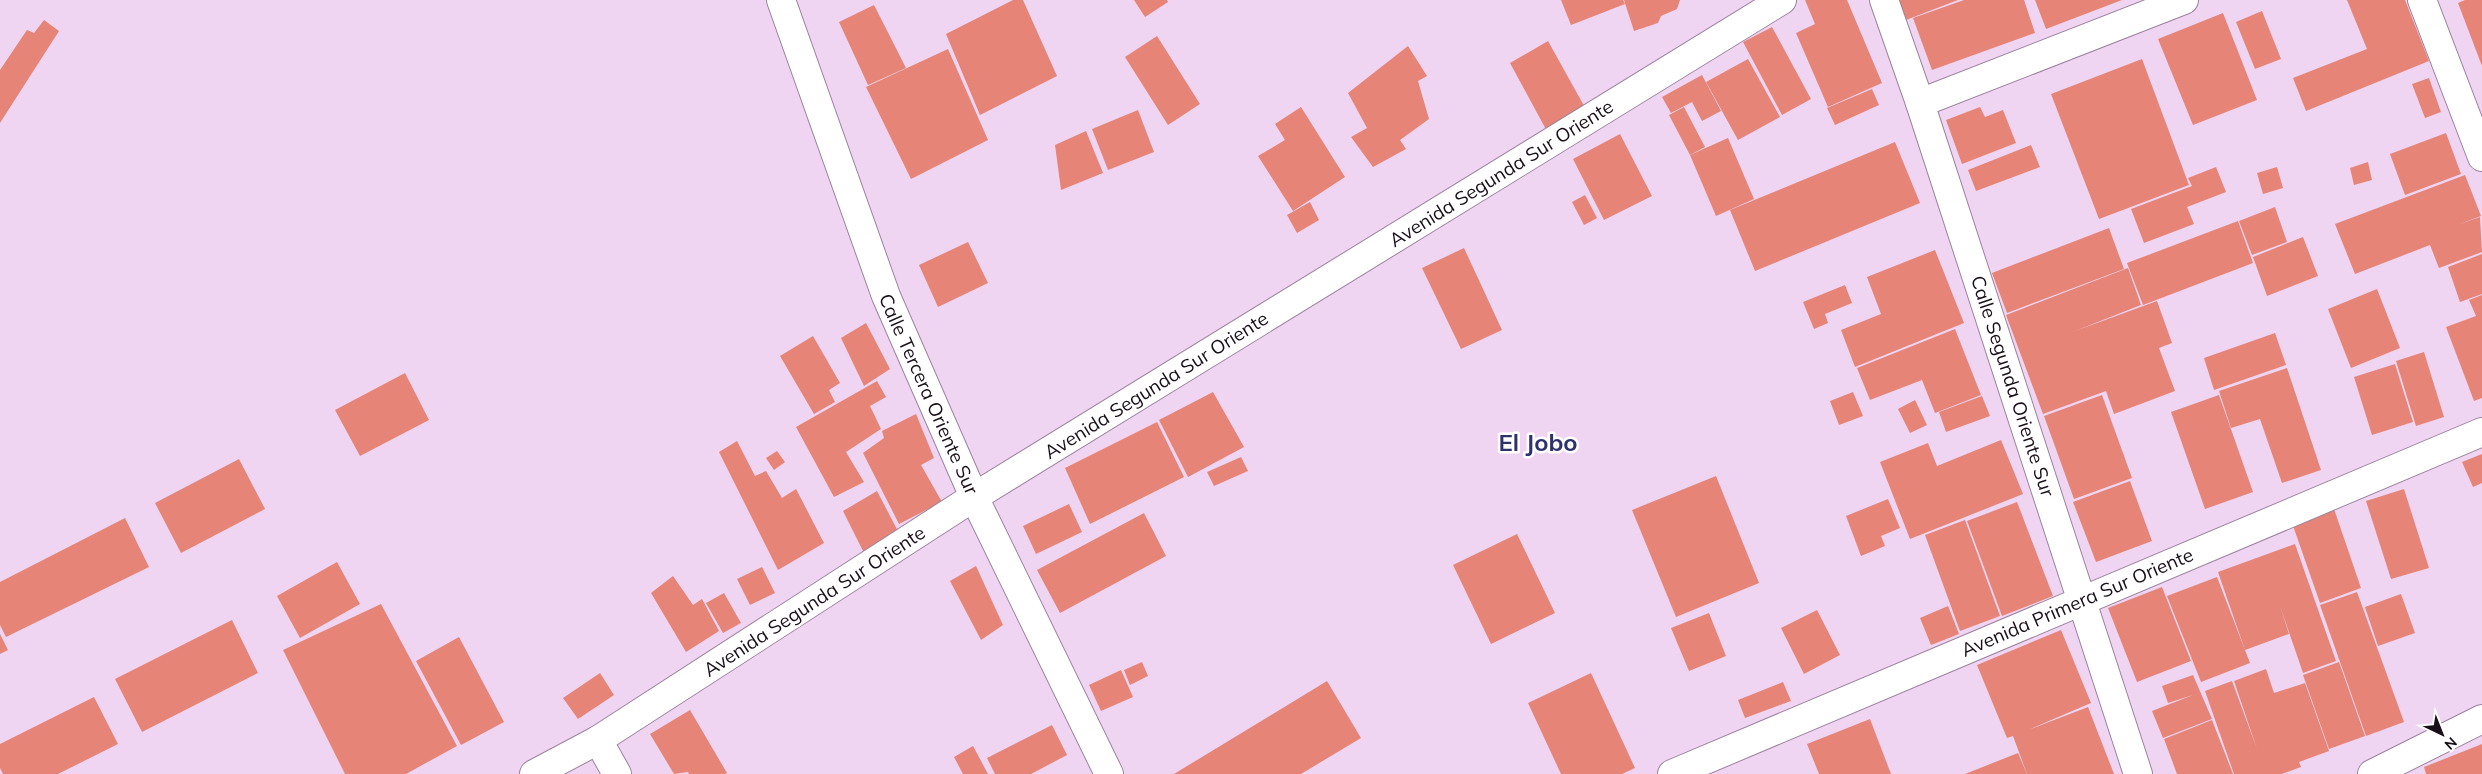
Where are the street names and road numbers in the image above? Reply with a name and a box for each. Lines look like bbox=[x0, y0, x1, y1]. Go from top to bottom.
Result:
street label: Avenida Segunda Sur Oriente bbox=[1384, 94, 1618, 252]
street label: Calle Segunda Oriente Sur bbox=[1966, 272, 2060, 500]
street label: Calle Tercera Oriente Sur bbox=[874, 290, 984, 498]
street label: Avenida Segunda Sur Oriente bbox=[1039, 306, 1273, 464]
street label: Avenida Segunda Sur Oriente bbox=[699, 520, 929, 682]
street label: Avenida Primera Sur Oriente bbox=[1957, 542, 2197, 662]

